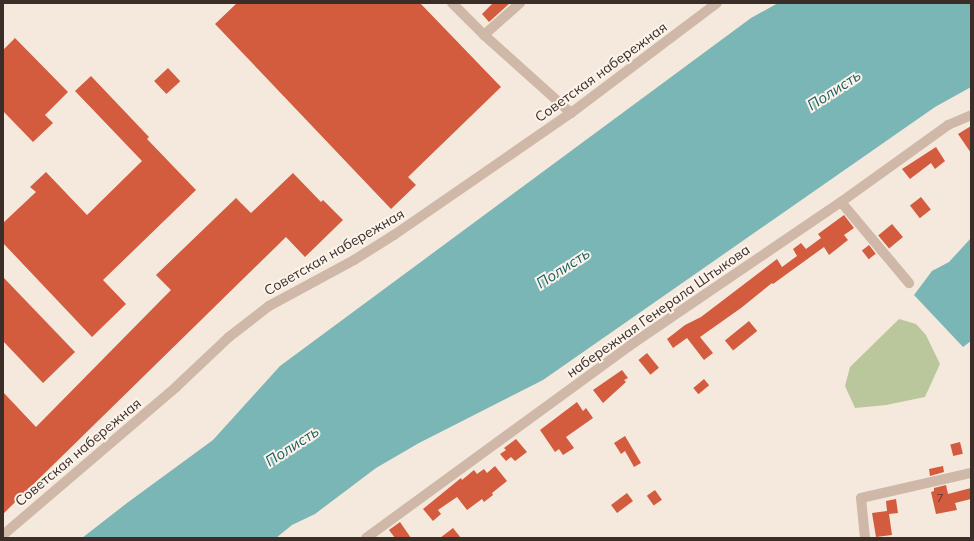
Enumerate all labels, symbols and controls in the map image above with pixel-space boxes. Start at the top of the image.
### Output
street label: Советская набережная [532,18,670,126]
water label: Полисть [804,66,864,114]
street label: Советская набережная [261,205,407,299]
street label: набережная Генерала Штыкова [563,241,753,381]
water label: Полисть [533,244,593,292]
street label: Советская набережная [12,394,144,510]
water label: Полисть [262,422,322,470]
house number: 7 [936,491,944,505]

